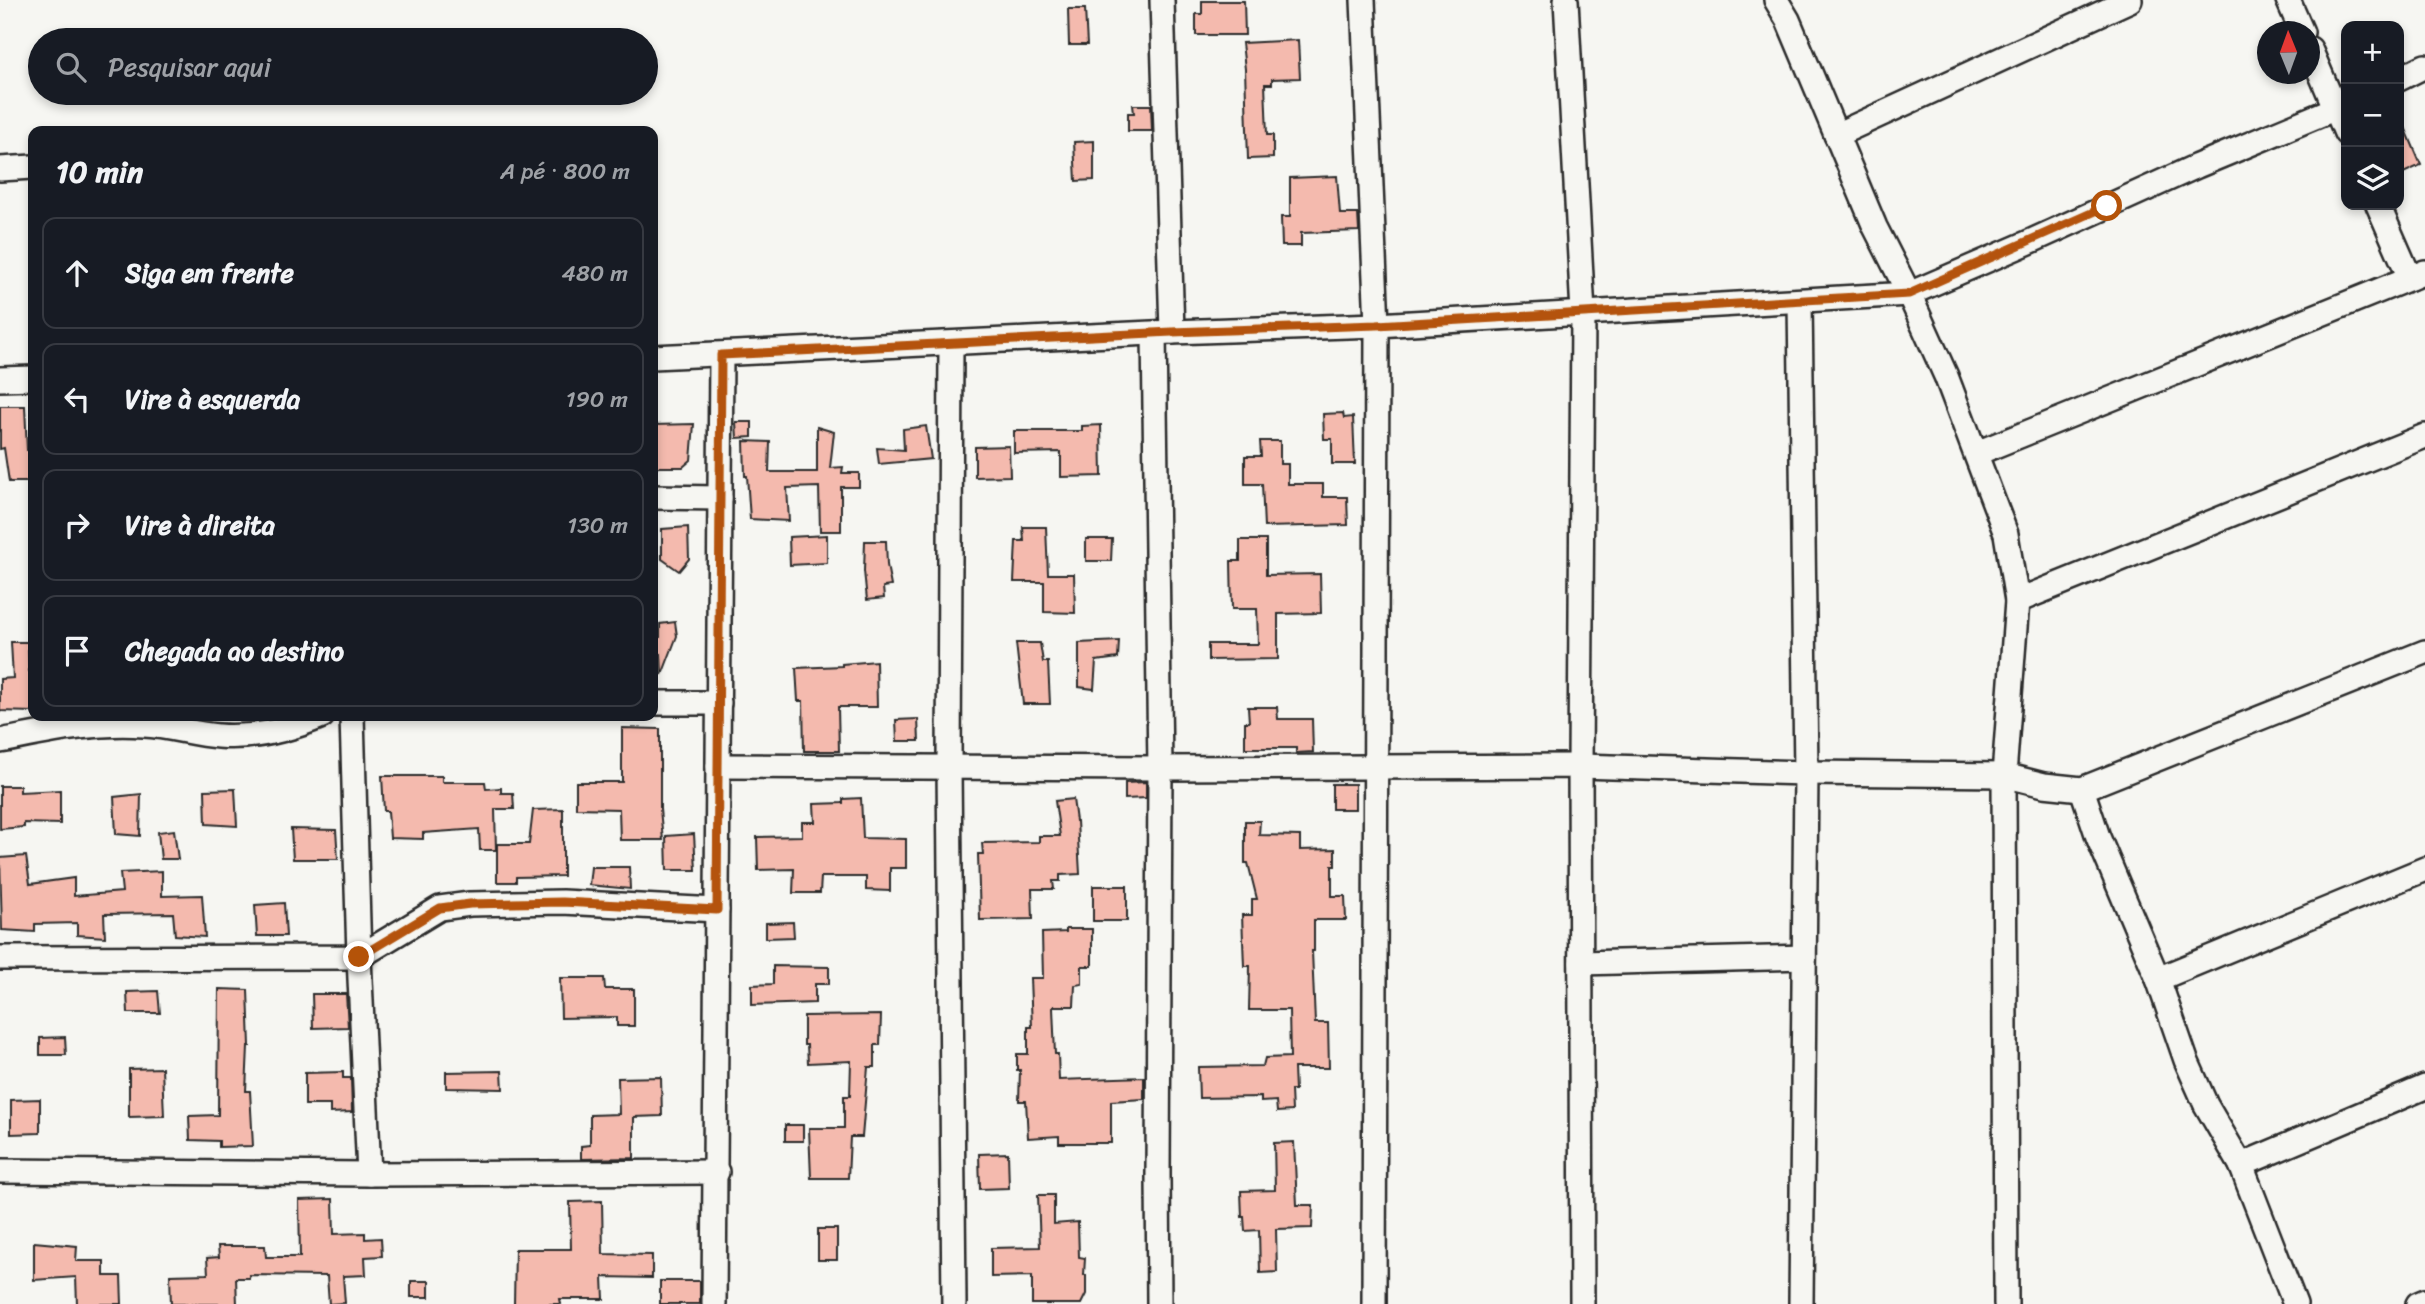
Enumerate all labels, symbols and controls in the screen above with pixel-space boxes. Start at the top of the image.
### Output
north arrow [2257,21,2320,84]
map controls [2341,21,2404,210]
button: + [2341,21,2404,84]
search box [28,28,658,105]
text: Pesquisar aqui [108,44,271,90]
icon: search [52,48,90,86]
button: − [2341,84,2404,147]
text: 10 min [56,145,143,199]
button: layers [2341,147,2404,210]
text: A pé · 800 m [500,151,630,192]
route start [2091,190,2122,221]
text: Siga em frente [125,250,294,296]
text: 480 m [562,253,628,294]
icon: ahead [58,254,96,292]
text: Vire à esquerda [125,376,300,422]
text: 190 m [566,379,628,420]
icon: left [58,380,96,418]
text: Vire à direita [125,502,275,548]
text: 130 m [567,505,628,546]
icon: right [58,506,96,544]
text: Chegada ao destino [125,628,344,674]
icon: arrive [58,632,96,670]
route end [343,941,374,972]

